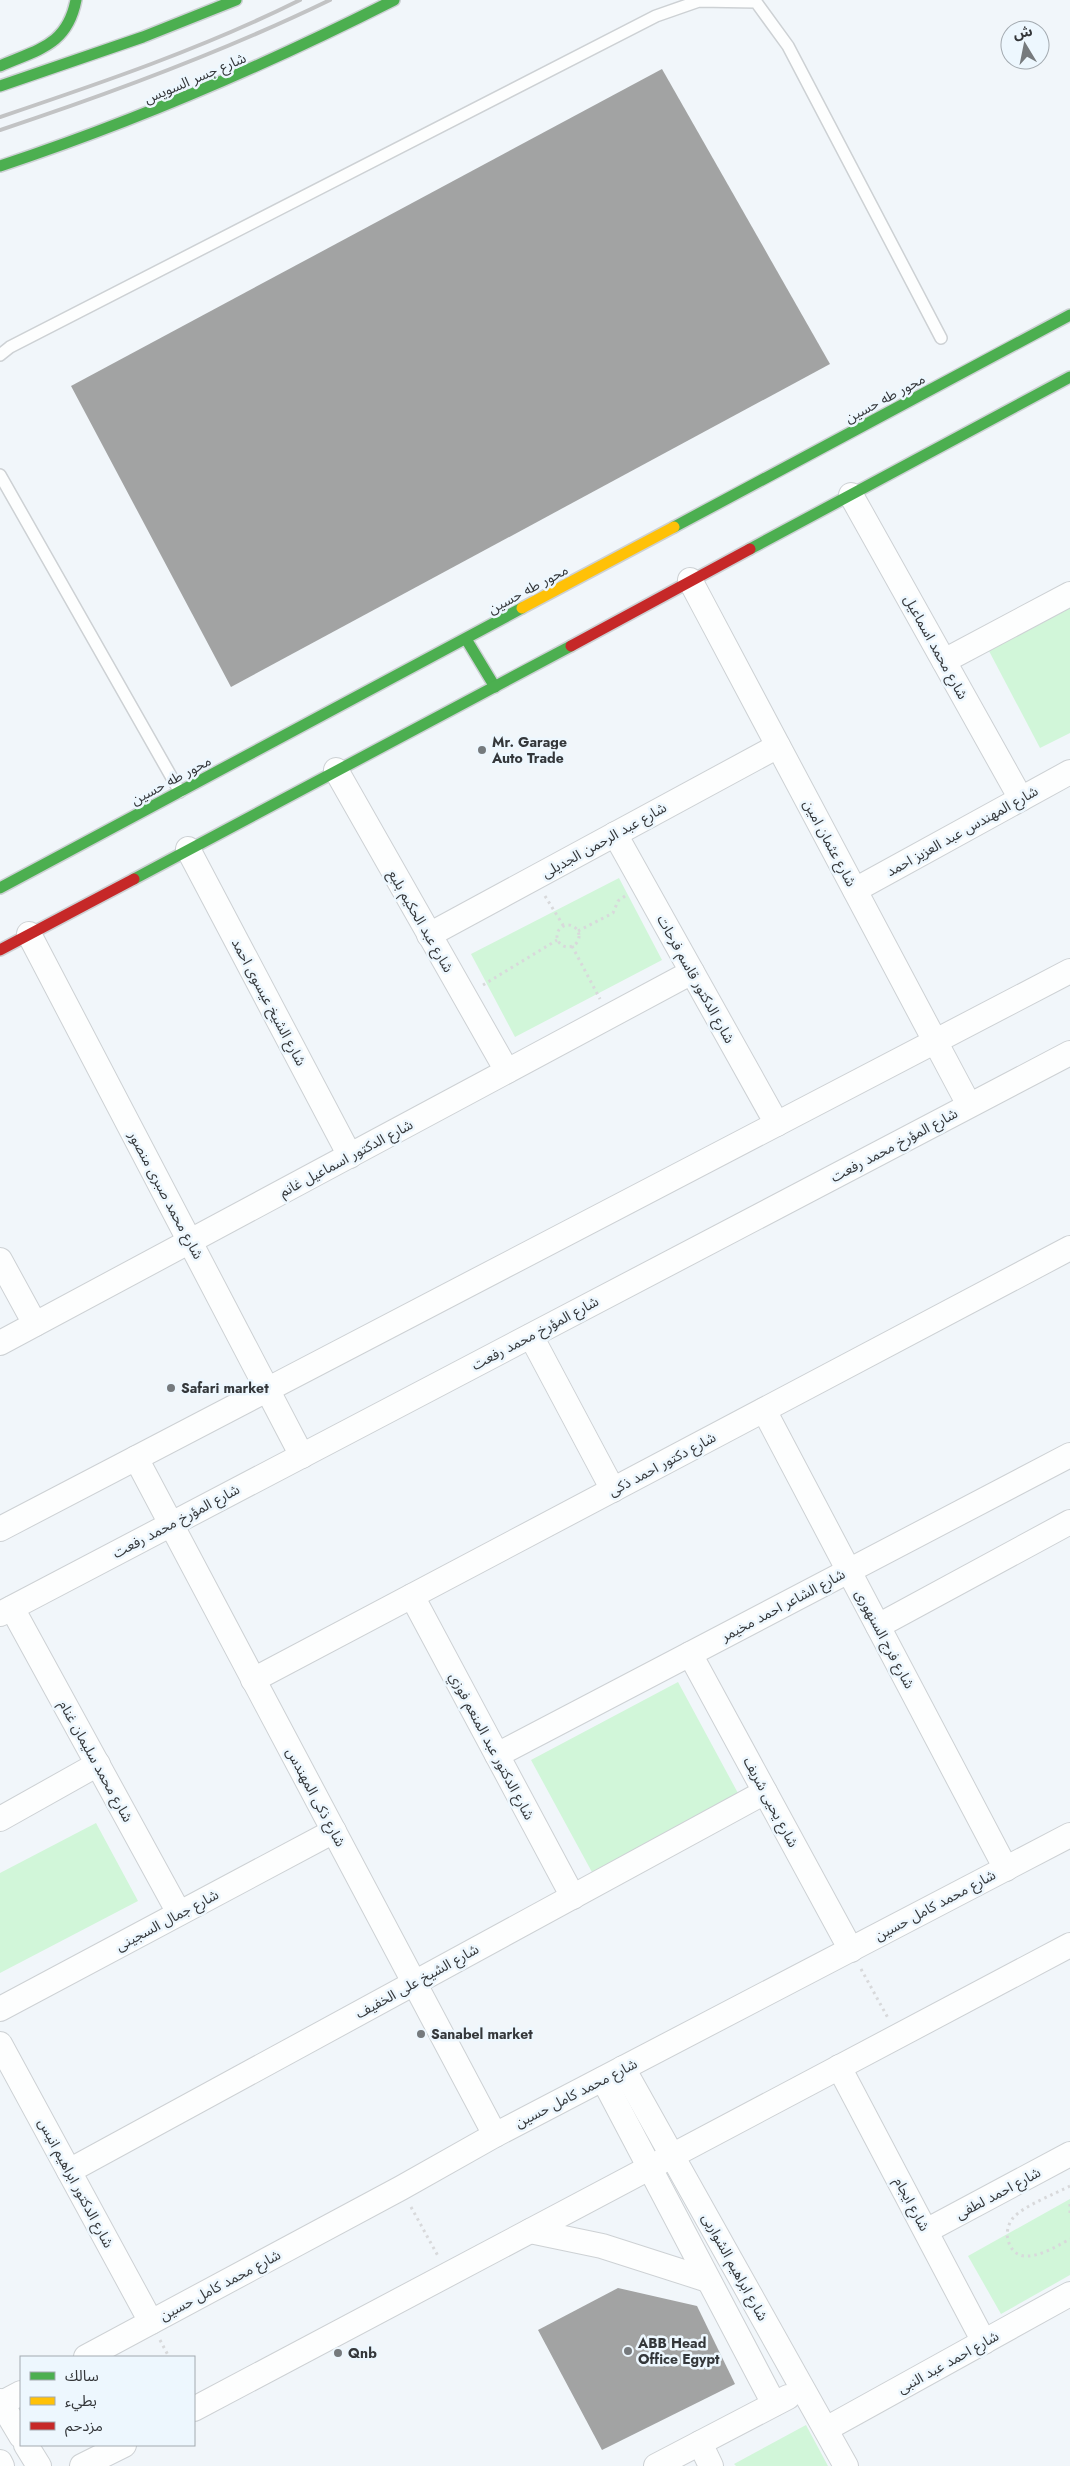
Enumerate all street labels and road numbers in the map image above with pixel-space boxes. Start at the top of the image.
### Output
street label: شارع جسر السويس [141,48,249,109]
street label: محور طه حسين [841,368,929,428]
street label: محور طه حسين [484,559,572,619]
street label: شارع محمد اسماعيل [898,591,973,703]
street label: محور طه حسين [127,750,215,810]
street label: شارع المهندس عبد العزيز احمد [882,781,1042,882]
street label: شارع عثمان امين [798,796,861,890]
street label: شارع عبد الرحمن الجديلى [538,797,670,883]
street label: شارع عبد الحكيم بلبع [383,866,459,977]
street label: شارع الدكتور قاسم فرحات [652,911,740,1047]
street label: شارع الشيخ عيسوى احمد [226,935,311,1070]
street label: شارع المؤرخ محمد رفعت [827,1103,961,1188]
street label: شارع الدكتور اسماعيل غانم [276,1114,417,1203]
street label: شارع محمد صبرى منصور [122,1127,208,1263]
street label: شارع المؤرخ محمد رفعت [468,1291,602,1376]
street label: شارع دكتور احمد ذكى [605,1427,720,1502]
street label: شارع المؤرخ محمد رفعت [109,1479,243,1564]
street label: شارع الشاعر احمد مخيمر [717,1564,849,1647]
street label: شارع فرج السنهورى [850,1586,920,1693]
street label: شارع الدكتور عبد المنعم فوزي [444,1669,539,1824]
street label: شارع محمد سليمان غنام [53,1696,138,1826]
street label: شارع ذكى المهندس [281,1744,351,1851]
street label: شارع يحيى شريف [738,1753,803,1851]
street label: شارع محمد كامل حسين [871,1865,1000,1946]
street label: شارع جمال السجينى [112,1884,222,1956]
street label: شارع الشيخ على الخفيف [352,1939,483,2024]
street label: شارع محمد كامل حسين [511,2054,641,2133]
street label: شارع الدكتور ابراهيم انيس [33,2115,119,2252]
street label: شارع احمد لطفى [952,2162,1045,2225]
street label: شارع ايجام [888,2173,935,2235]
street label: شارع ابراهيم الشواربى [696,2210,773,2325]
street label: شارع محمد كامل حسين [156,2245,285,2326]
street label: شارع احمد عبد النبى [894,2326,1003,2399]

